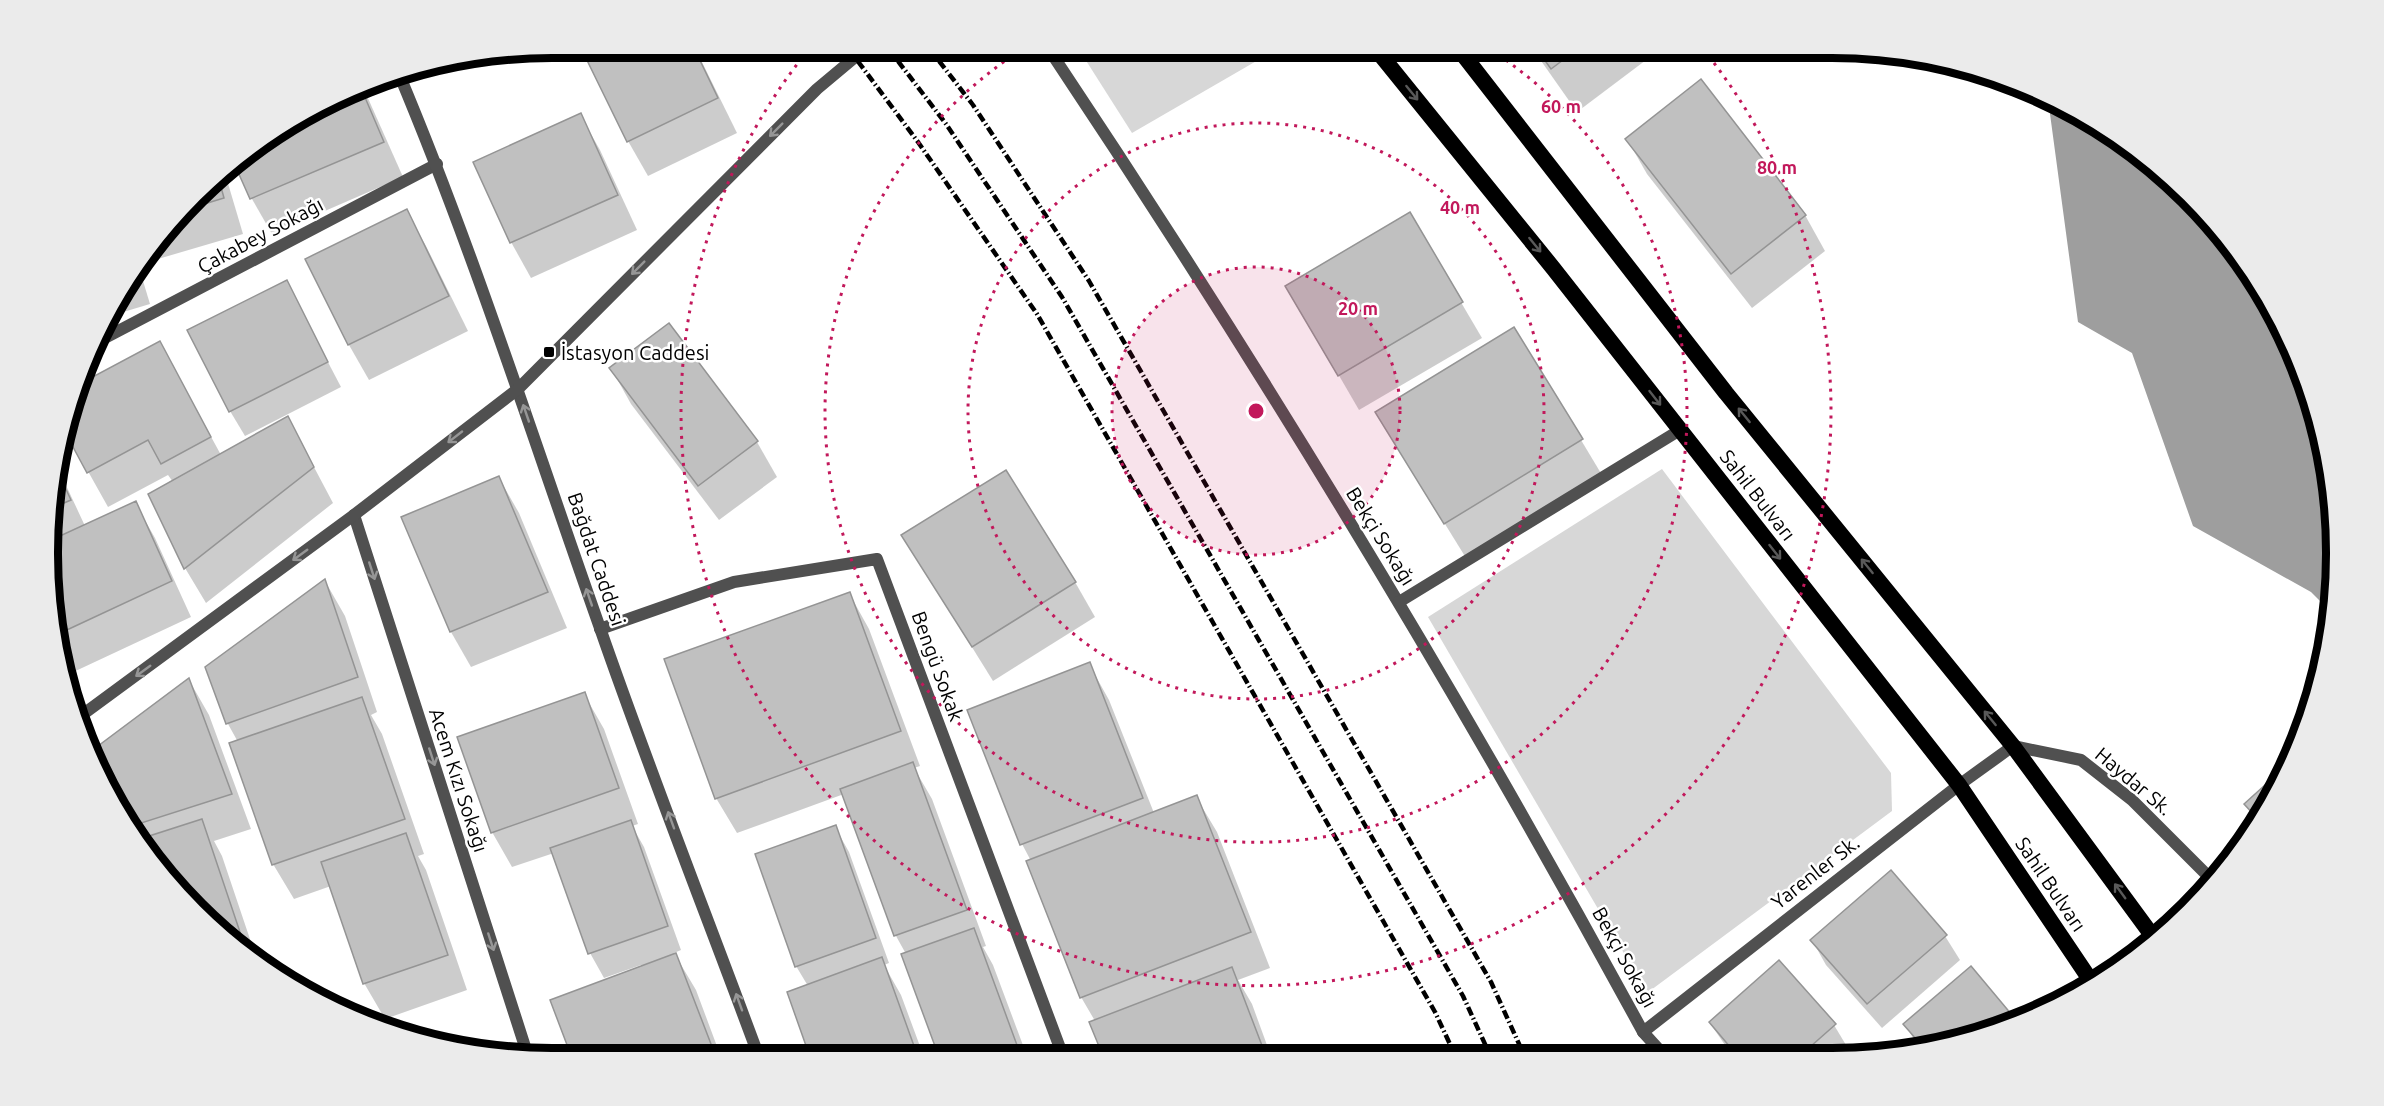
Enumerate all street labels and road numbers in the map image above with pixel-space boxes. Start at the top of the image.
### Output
street label: Çakabey Sokağı [193,192,327,278]
street label: Sahil Bulvarı [1715,445,1801,545]
street label: Bekçi Sokağı [1342,483,1420,589]
street label: Bağdat Caddesi [563,489,631,629]
street label: Bengü Sokak [907,608,969,724]
street label: Acem Kızı Sokağı [425,705,493,855]
street label: Haydar Sk. [2091,742,2177,820]
street label: Yarenler Sk. [1766,831,1864,913]
street label: Sahil Bulvarı [2011,833,2091,935]
street label: Bekçi Sokağı [1588,903,1662,1011]

